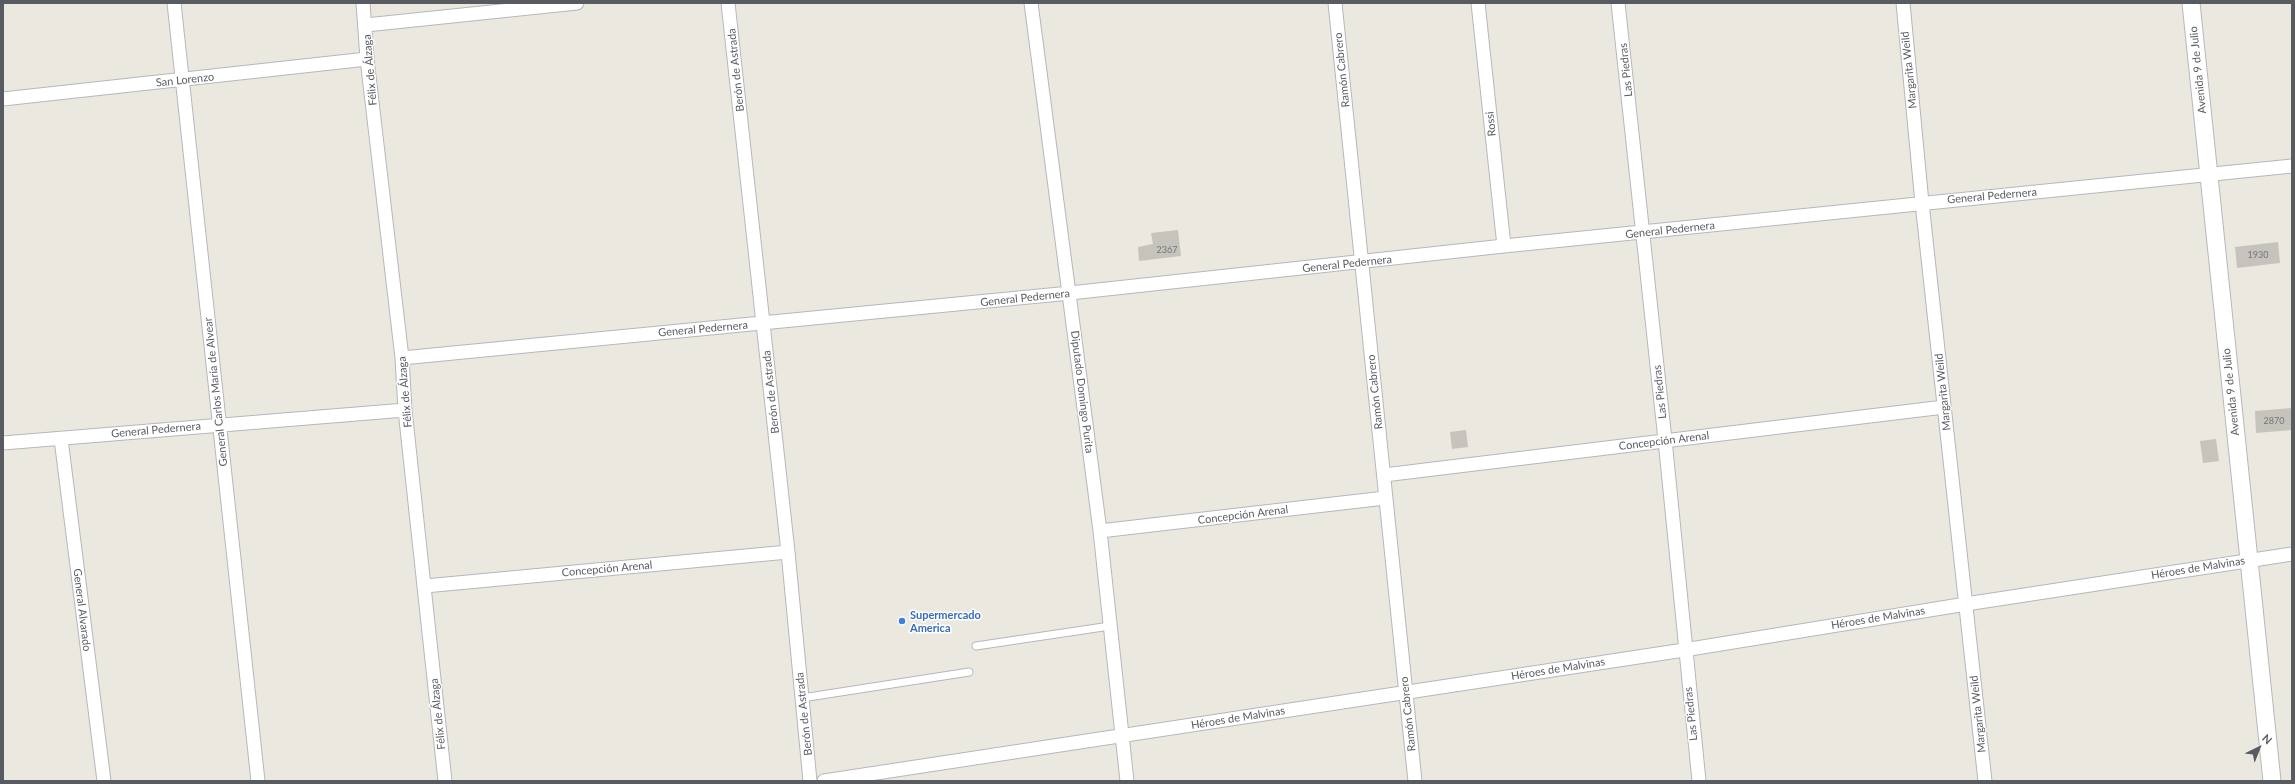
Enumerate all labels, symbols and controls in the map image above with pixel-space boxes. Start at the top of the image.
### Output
street label: Avenida 9 de Julio [2187,26,2209,114]
street label: Berón de Astrada [725,28,747,112]
street label: Margarita Weild [1898,31,1920,109]
street label: Ramón Cabrero [1332,32,1352,108]
street label: Félix de Álzaga [360,34,380,106]
street label: Las Piedras [1617,42,1635,98]
street label: San Lorenzo [155,70,215,90]
street label: Rossi [1483,111,1499,137]
street label: General Pedernera [1947,186,2037,206]
street label: General Pedernera [1625,219,1715,241]
house number: 2367 [1157,245,1177,255]
house number: 1930 [2248,250,2268,260]
street label: General Pedernera [1302,253,1392,275]
street label: General Pedernera [980,287,1070,309]
street label: General Carlos María de Alvear [202,317,230,467]
street label: General Pedernera [658,319,748,339]
street label: Diputado Domingo Purita [1068,330,1096,454]
street label: Avenida 9 de Julio [2220,348,2242,436]
street label: Berón de Astrada [760,350,782,434]
street label: Margarita Weild [1932,353,1954,431]
street label: Ramón Cabrero [1365,354,1385,430]
street label: Félix de Álzaga [395,356,415,428]
street label: Las Piedras [1651,364,1669,420]
house number: 2870 [2264,416,2284,426]
street label: General Pedernera [111,420,201,440]
street label: Concepción Arenal [1618,429,1710,453]
street label: Concepción Arenal [1197,503,1289,527]
street label: Héroes de Malvinas [2150,554,2246,582]
street label: Concepción Arenal [561,558,653,580]
street label: General Alvarado [70,568,94,652]
street label: Héroes de Malvinas [1830,604,1926,632]
place label: Supermercado America [910,608,981,634]
marker: Supermercado America [897,616,907,626]
street label: Héroes de Malvinas [1510,655,1606,683]
street label: Berón de Astrada [793,672,815,756]
street label: Margarita Weild [1967,675,1989,753]
street label: Ramón Cabrero [1398,676,1418,752]
street label: Félix de Álzaga [428,678,448,750]
street label: Las Piedras [1682,686,1700,742]
street label: Héroes de Malvinas [1190,704,1286,732]
north arrow [2239,728,2279,768]
text: N [2260,731,2275,746]

